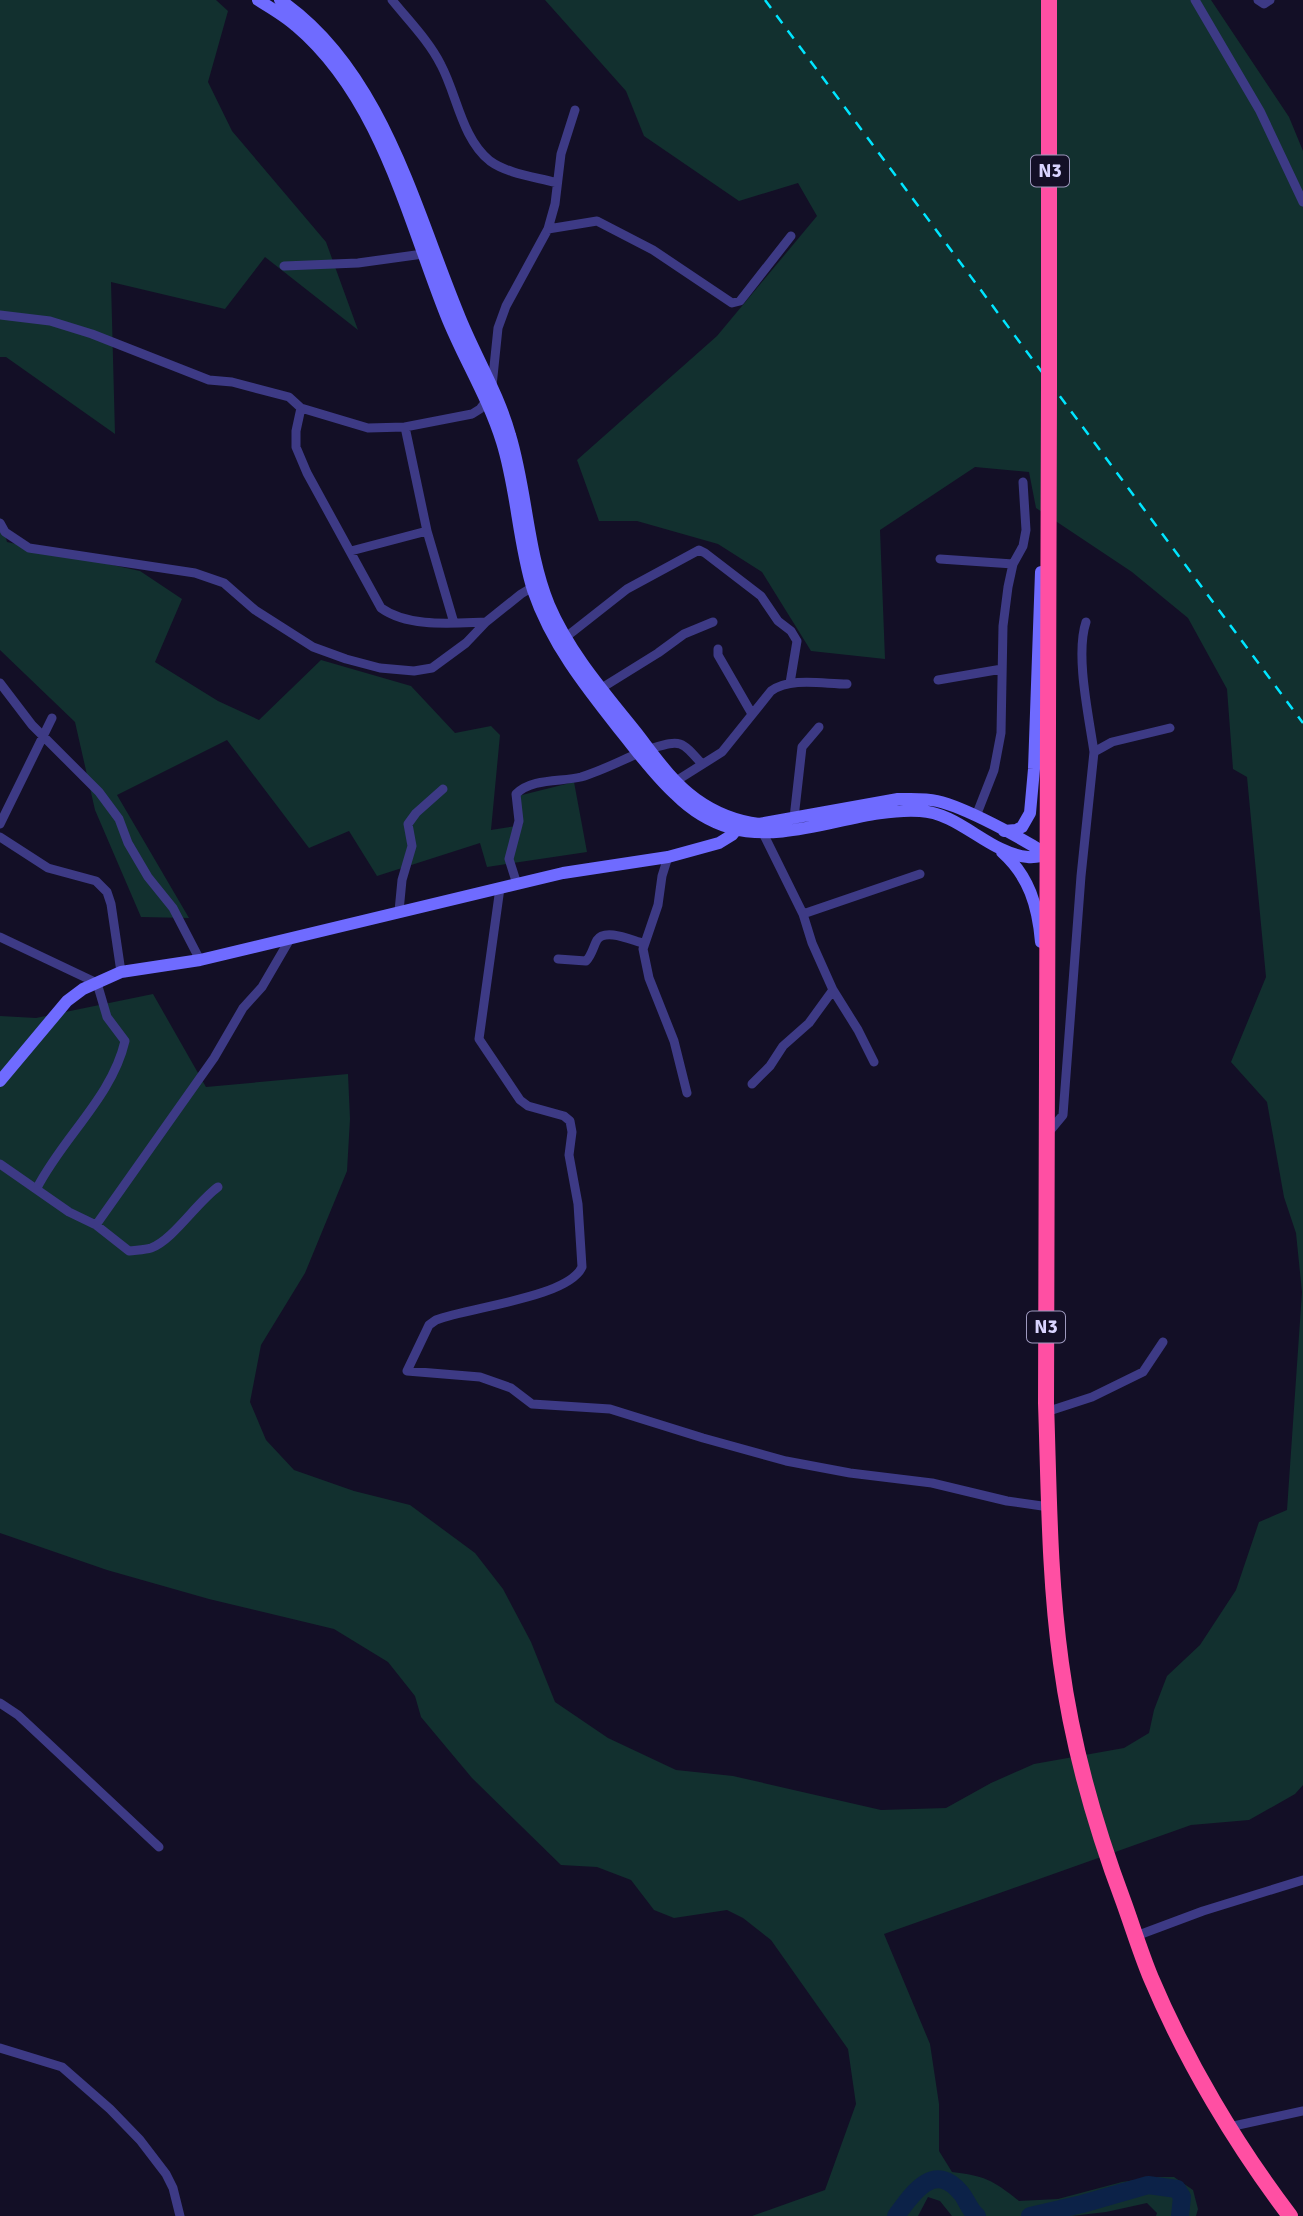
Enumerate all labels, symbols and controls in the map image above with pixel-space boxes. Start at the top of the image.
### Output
road number: N3 [1031,155,1069,186]
road number: N3 [1027,1312,1065,1343]

